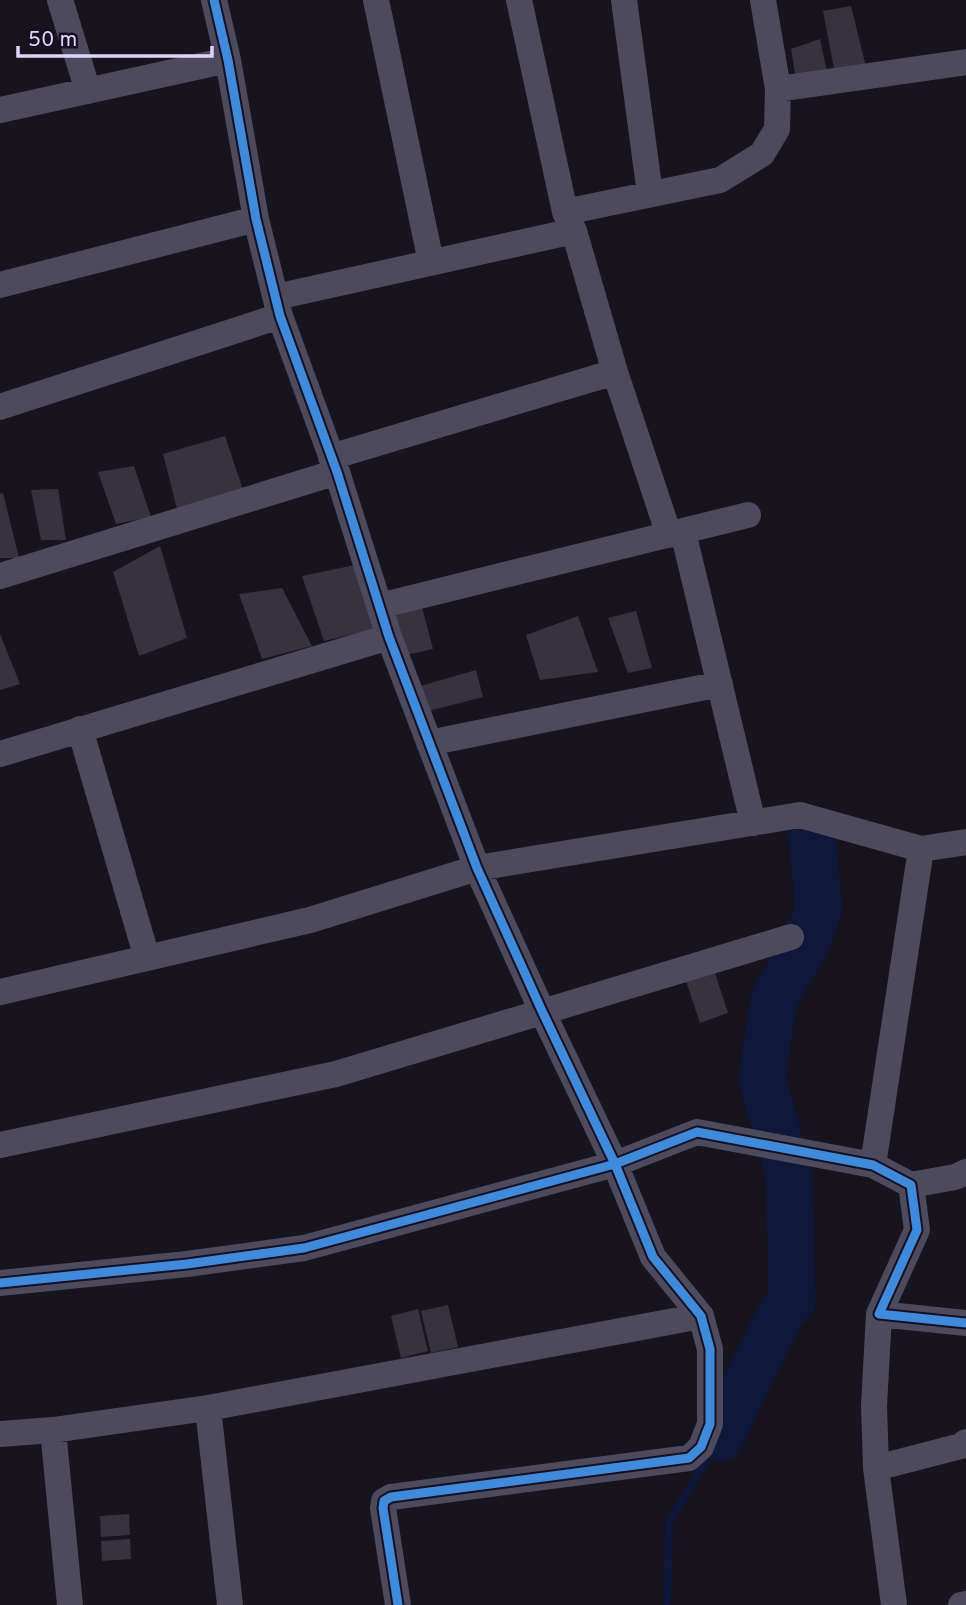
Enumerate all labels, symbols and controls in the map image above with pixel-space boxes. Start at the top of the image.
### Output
scale bar [18,14,212,58]
text: 50 m [28,27,77,54]

